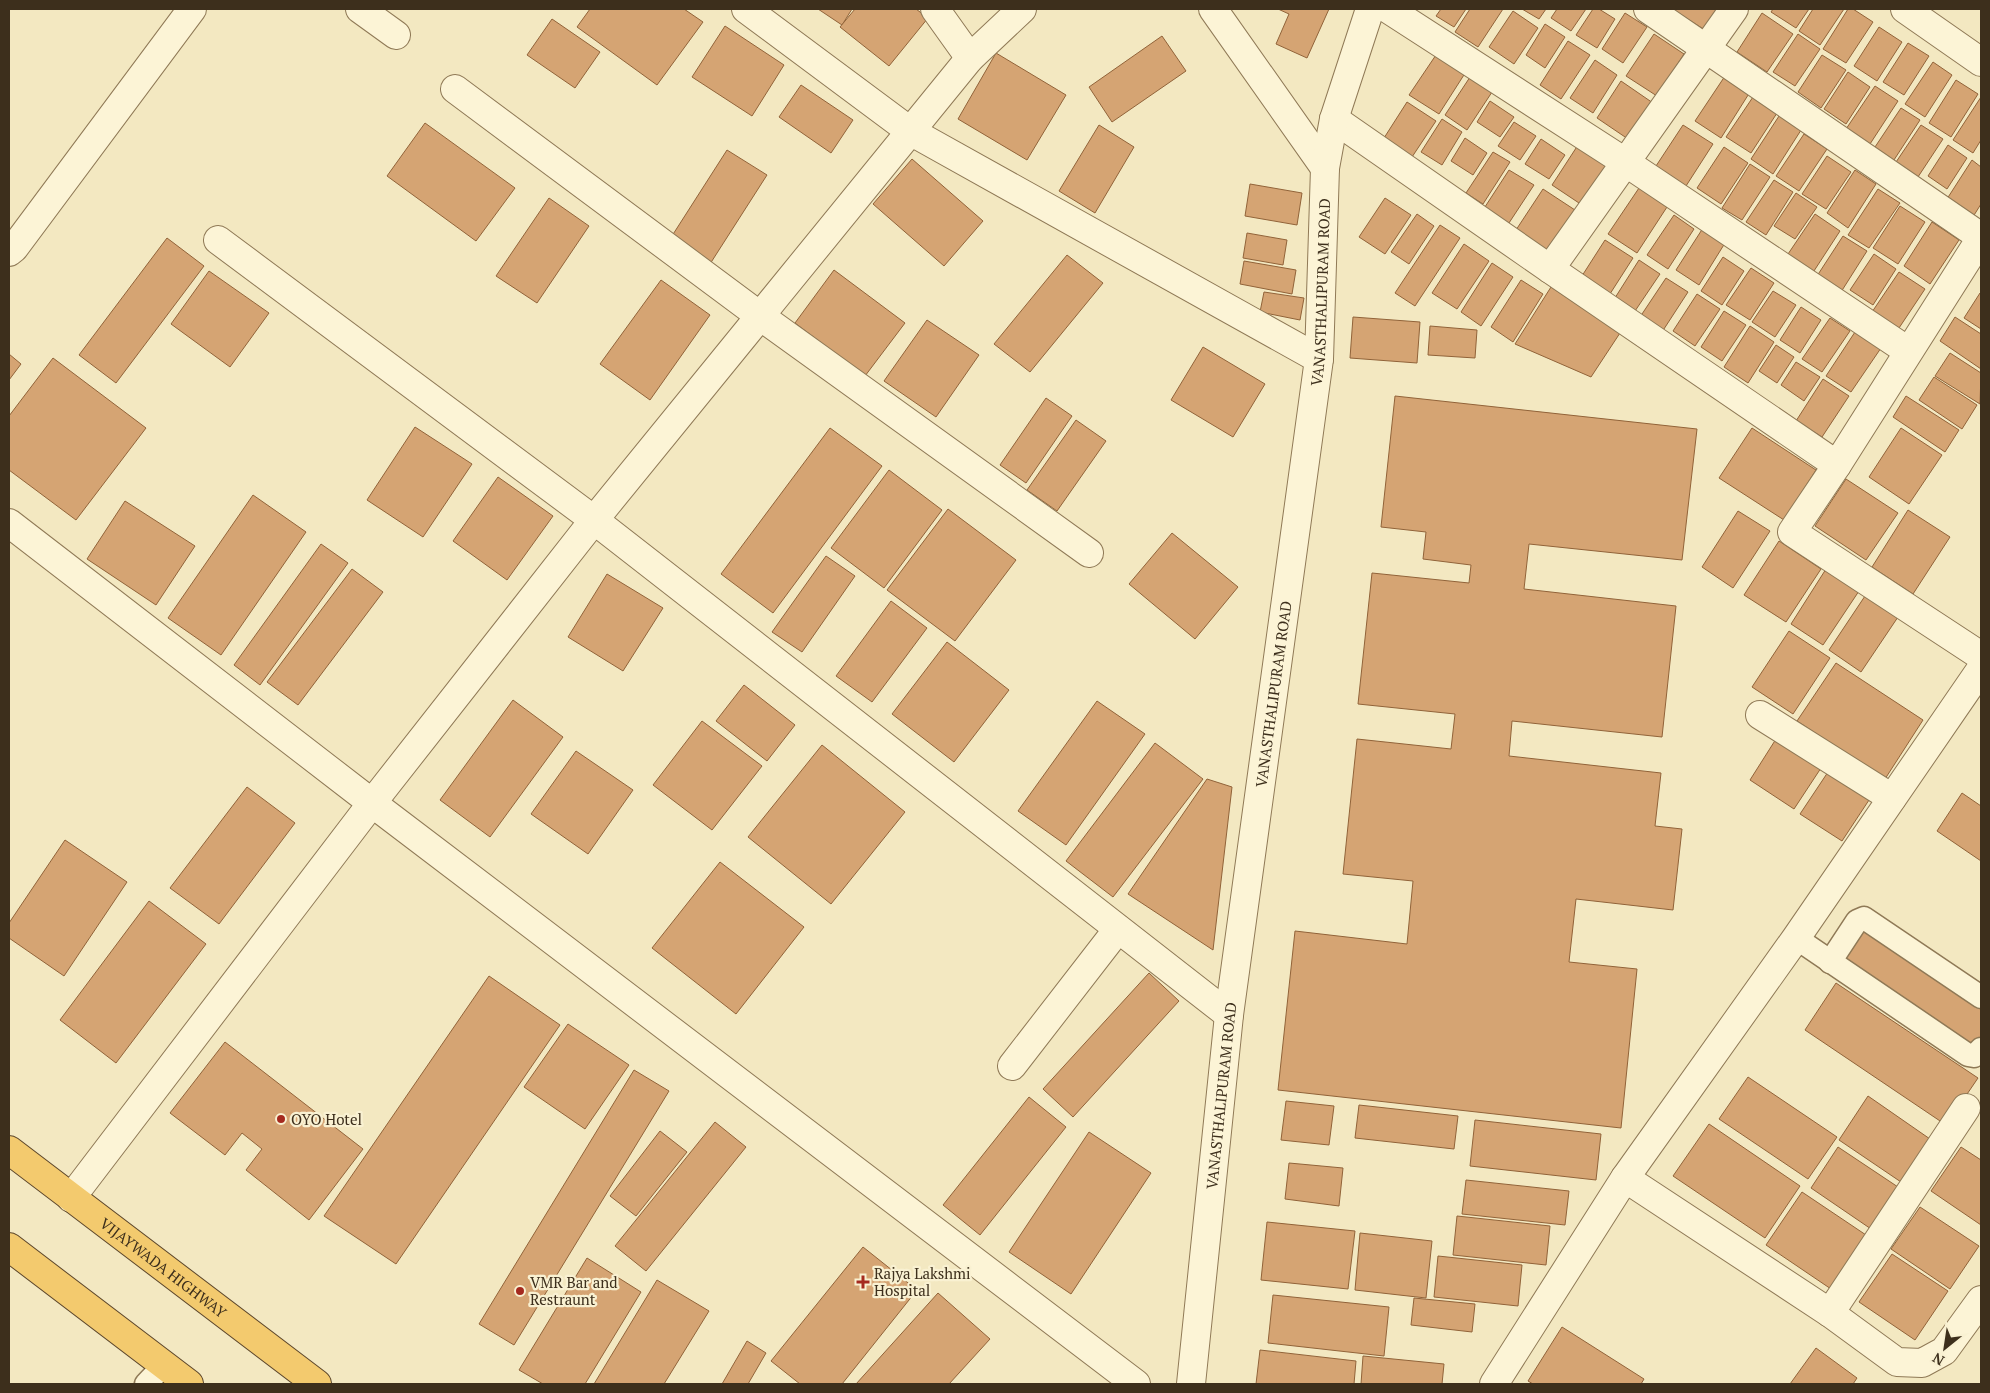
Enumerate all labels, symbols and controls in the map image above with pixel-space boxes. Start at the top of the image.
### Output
street label: VANASTHALIPURAM ROAD [1305,198,1334,387]
street label: VANASTHALIPURAM ROAD [1250,599,1296,788]
street label: VANASTHALIPURAM ROAD [1201,1001,1241,1190]
place label: OYO Hotel [291,1109,362,1129]
marker: OYO Hotel [275,1113,287,1125]
street label: VIJAYWADA HIGHWAY [96,1213,231,1322]
place label: Rajya Lakshmi Hospital [874,1263,971,1300]
place label: VMR Bar and Restraunt [530,1272,617,1309]
marker: Rajya Lakshmi Hospital [856,1275,870,1289]
marker: VMR Bar and Restraunt [514,1285,526,1297]
north arrow [1920,1323,1970,1373]
text: N [1929,1349,1948,1371]

